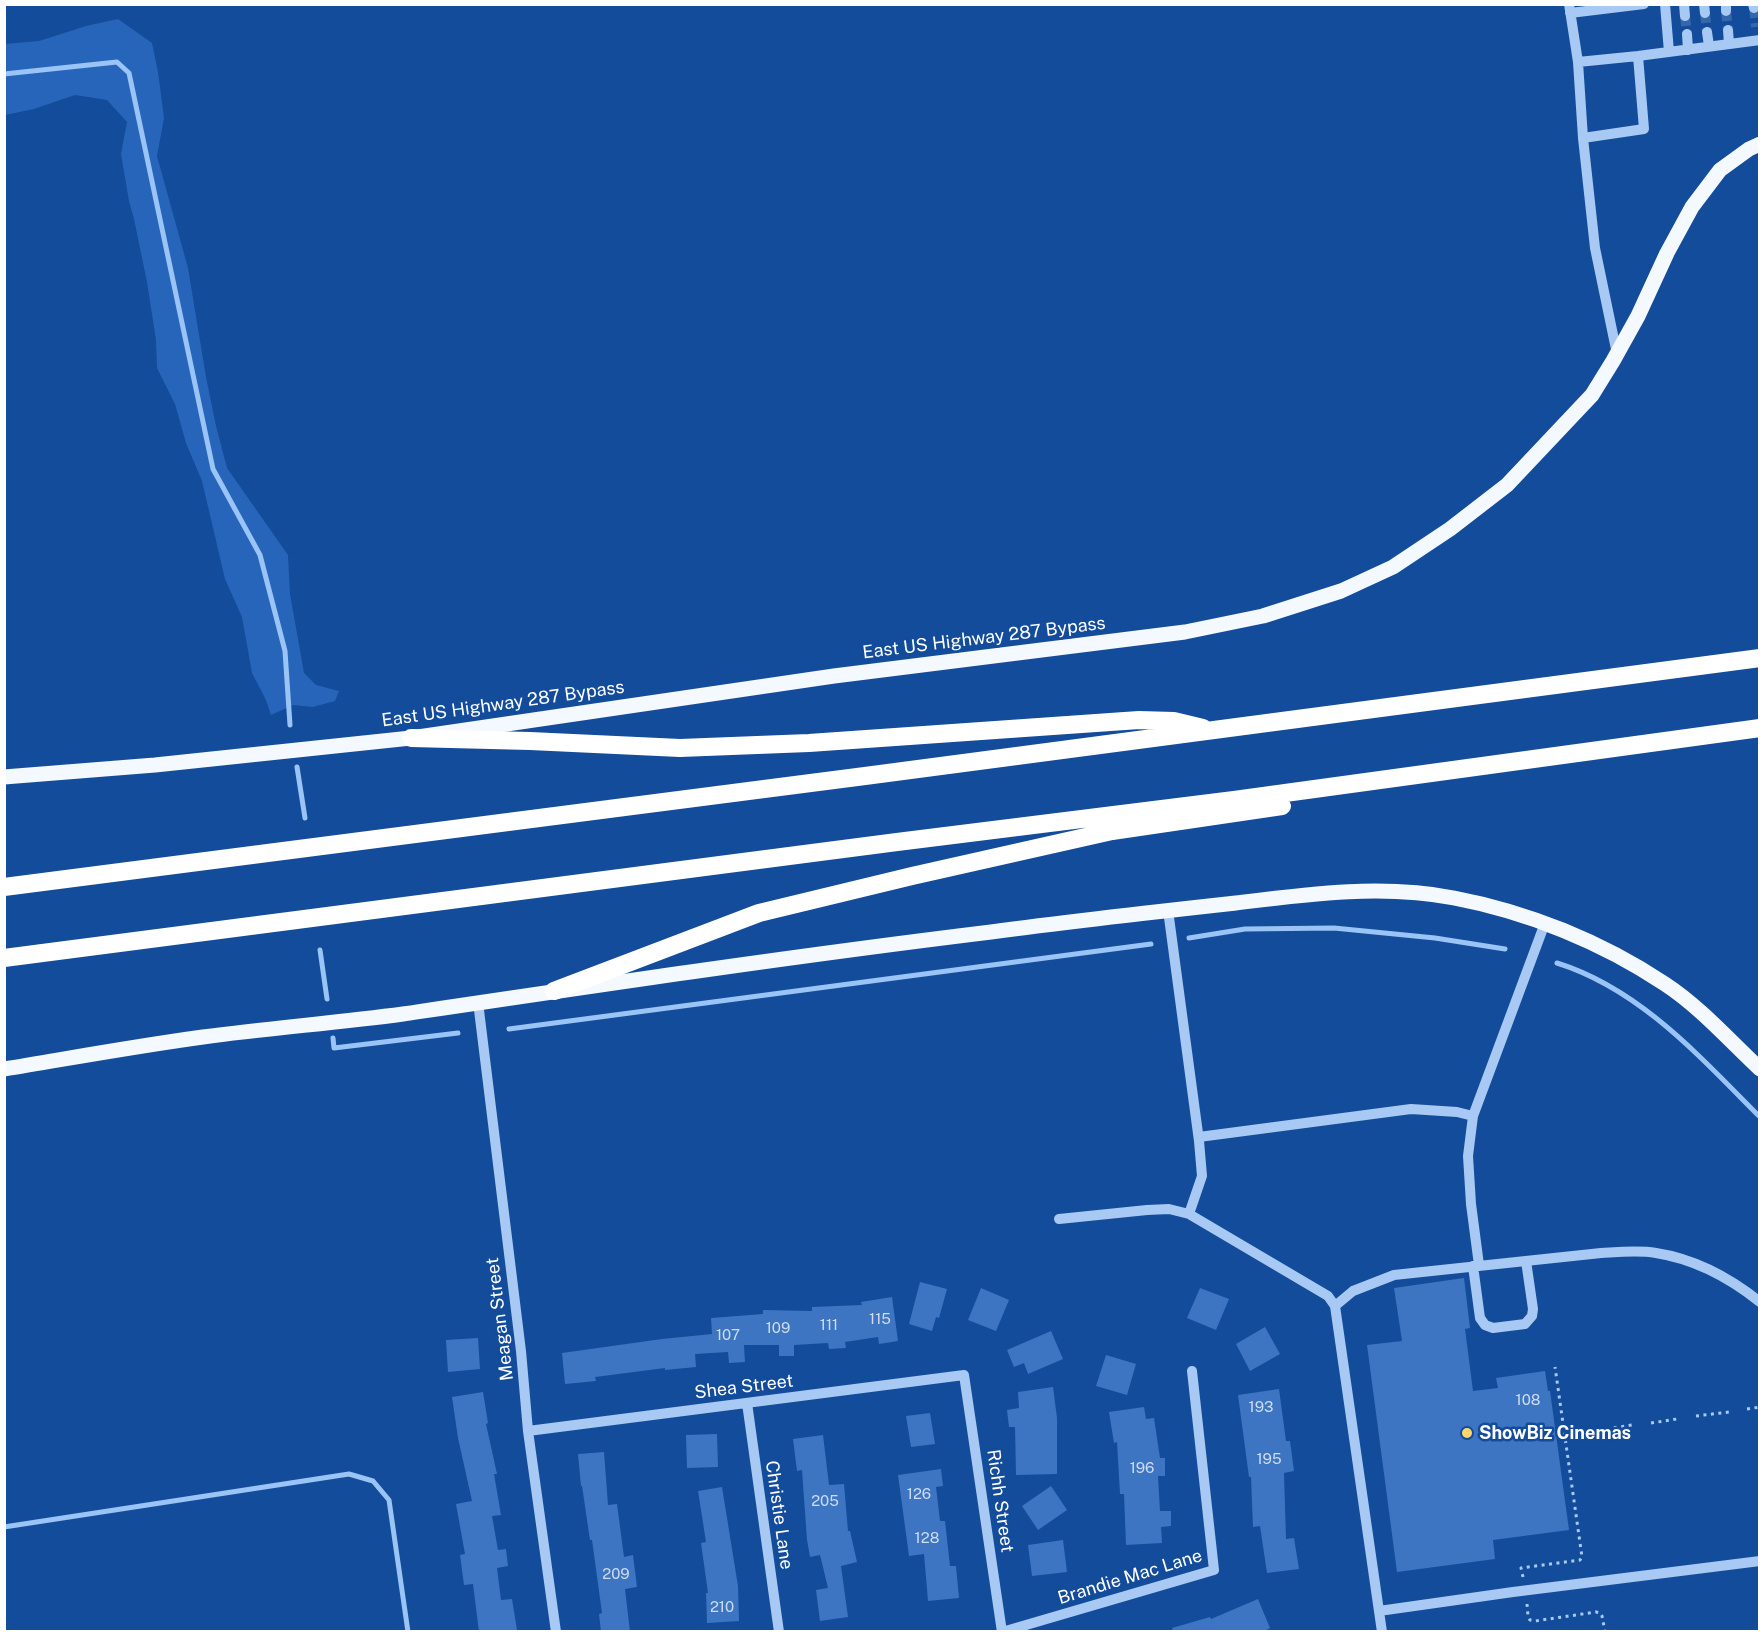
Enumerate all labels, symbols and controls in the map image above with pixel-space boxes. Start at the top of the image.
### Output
street label: East US Highway 287 Bypass [861,612,1107,664]
street label: East US Highway 287 Bypass [380,676,626,732]
street label: Meagan Street [482,1256,518,1382]
house number: 115 [869,1310,891,1328]
house number: 111 [820,1316,838,1334]
house number: 109 [766,1319,790,1337]
house number: 107 [716,1326,740,1344]
street label: Shea Street [693,1370,795,1404]
house number: 108 [1516,1391,1540,1409]
house number: 193 [1249,1398,1273,1416]
place label: ShowBiz Cinemas [1479,1422,1631,1444]
marker: ShowBiz Cinemas [1460,1426,1474,1440]
street label: Richh Street [982,1448,1018,1554]
house number: 195 [1256,1450,1282,1468]
street label: Christie Lane [761,1459,797,1571]
house number: 196 [1130,1459,1154,1477]
house number: 126 [907,1485,931,1503]
house number: 205 [811,1492,839,1510]
house number: 128 [915,1529,939,1547]
street label: Brandie Mac Lane [1055,1545,1205,1609]
house number: 209 [602,1565,630,1583]
house number: 210 [710,1598,734,1616]

